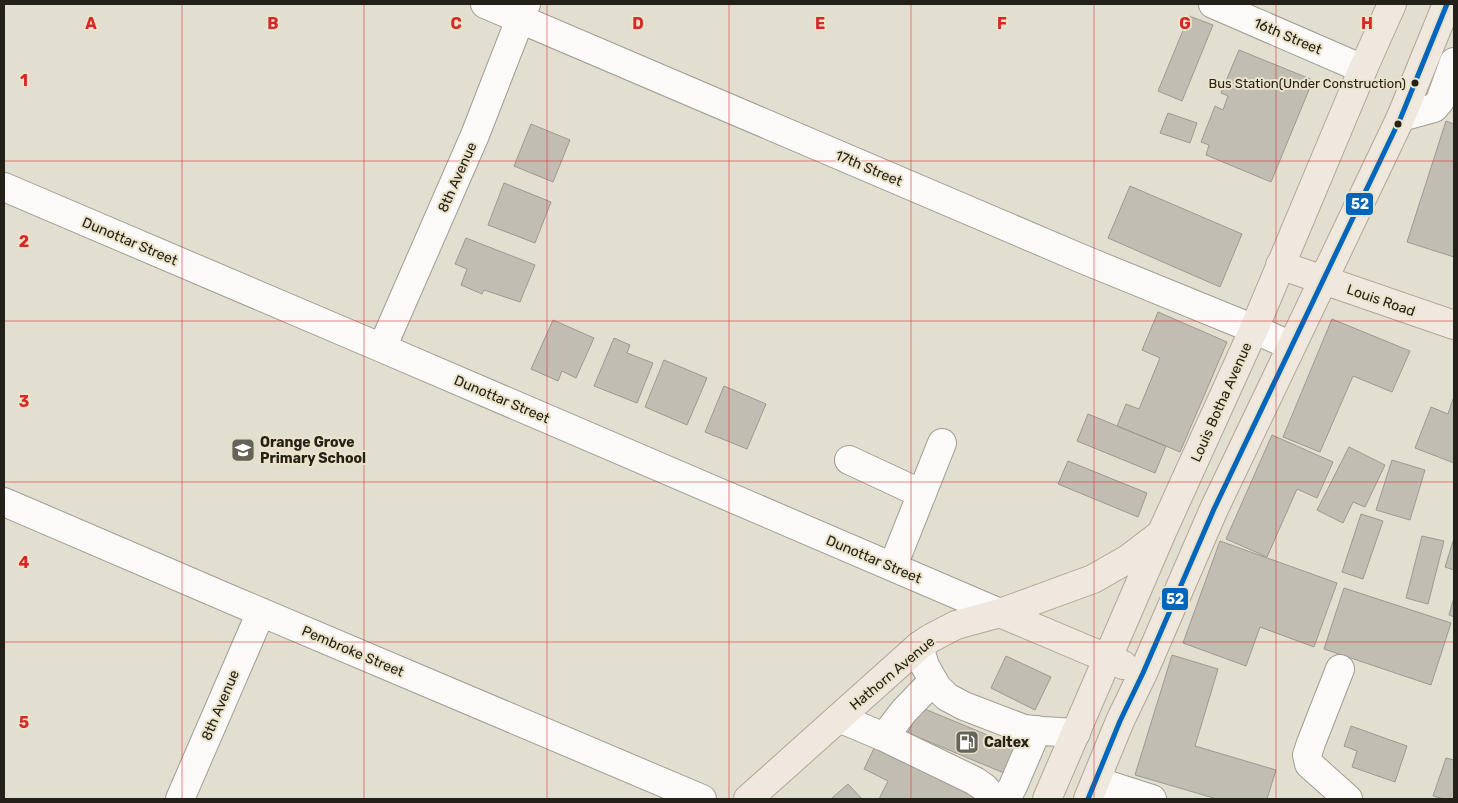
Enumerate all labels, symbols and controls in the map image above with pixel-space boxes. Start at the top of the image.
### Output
text: A [85,14,97,33]
text: B [267,14,279,33]
text: C [450,14,462,33]
text: D [632,14,644,33]
text: E [815,14,825,33]
text: F [997,14,1007,33]
text: G [1179,14,1191,33]
text: H [1361,14,1373,33]
street label: 16th Street [1251,15,1325,59]
text: 1 [20,71,28,90]
place label: Bus Station(Under Construction) [1209,76,1406,91]
marker: Bus Station(Under Construction) [1410,78,1420,88]
unlabelled marker [1393,119,1403,129]
street label: 8th Avenue [434,139,481,215]
street label: 17th Street [833,147,905,190]
line badge: 52 [1345,192,1374,216]
text: 52 [1351,196,1369,213]
street label: Dunottar Street [79,214,181,269]
text: 2 [19,232,29,251]
street label: Louis Road [1344,281,1417,320]
street label: Louis Botha Avenue [1187,340,1256,465]
street label: Dunottar Street [451,372,553,427]
text: 3 [19,392,29,411]
place label: Orange Grove Primary School [260,434,366,467]
school or university icon: Orange Grove Primary School [230,437,256,463]
street label: Dunottar Street [823,532,925,587]
text: 4 [19,553,30,572]
line badge: 52 [1161,587,1189,611]
text: 52 [1166,591,1184,608]
street label: Pembroke Street [299,622,407,681]
street label: Hathorn Avenue [846,633,938,714]
street label: 8th Avenue [198,667,243,743]
text: 5 [19,713,29,732]
fuel station icon: Caltex [954,729,980,755]
place label: Caltex [984,734,1030,751]

